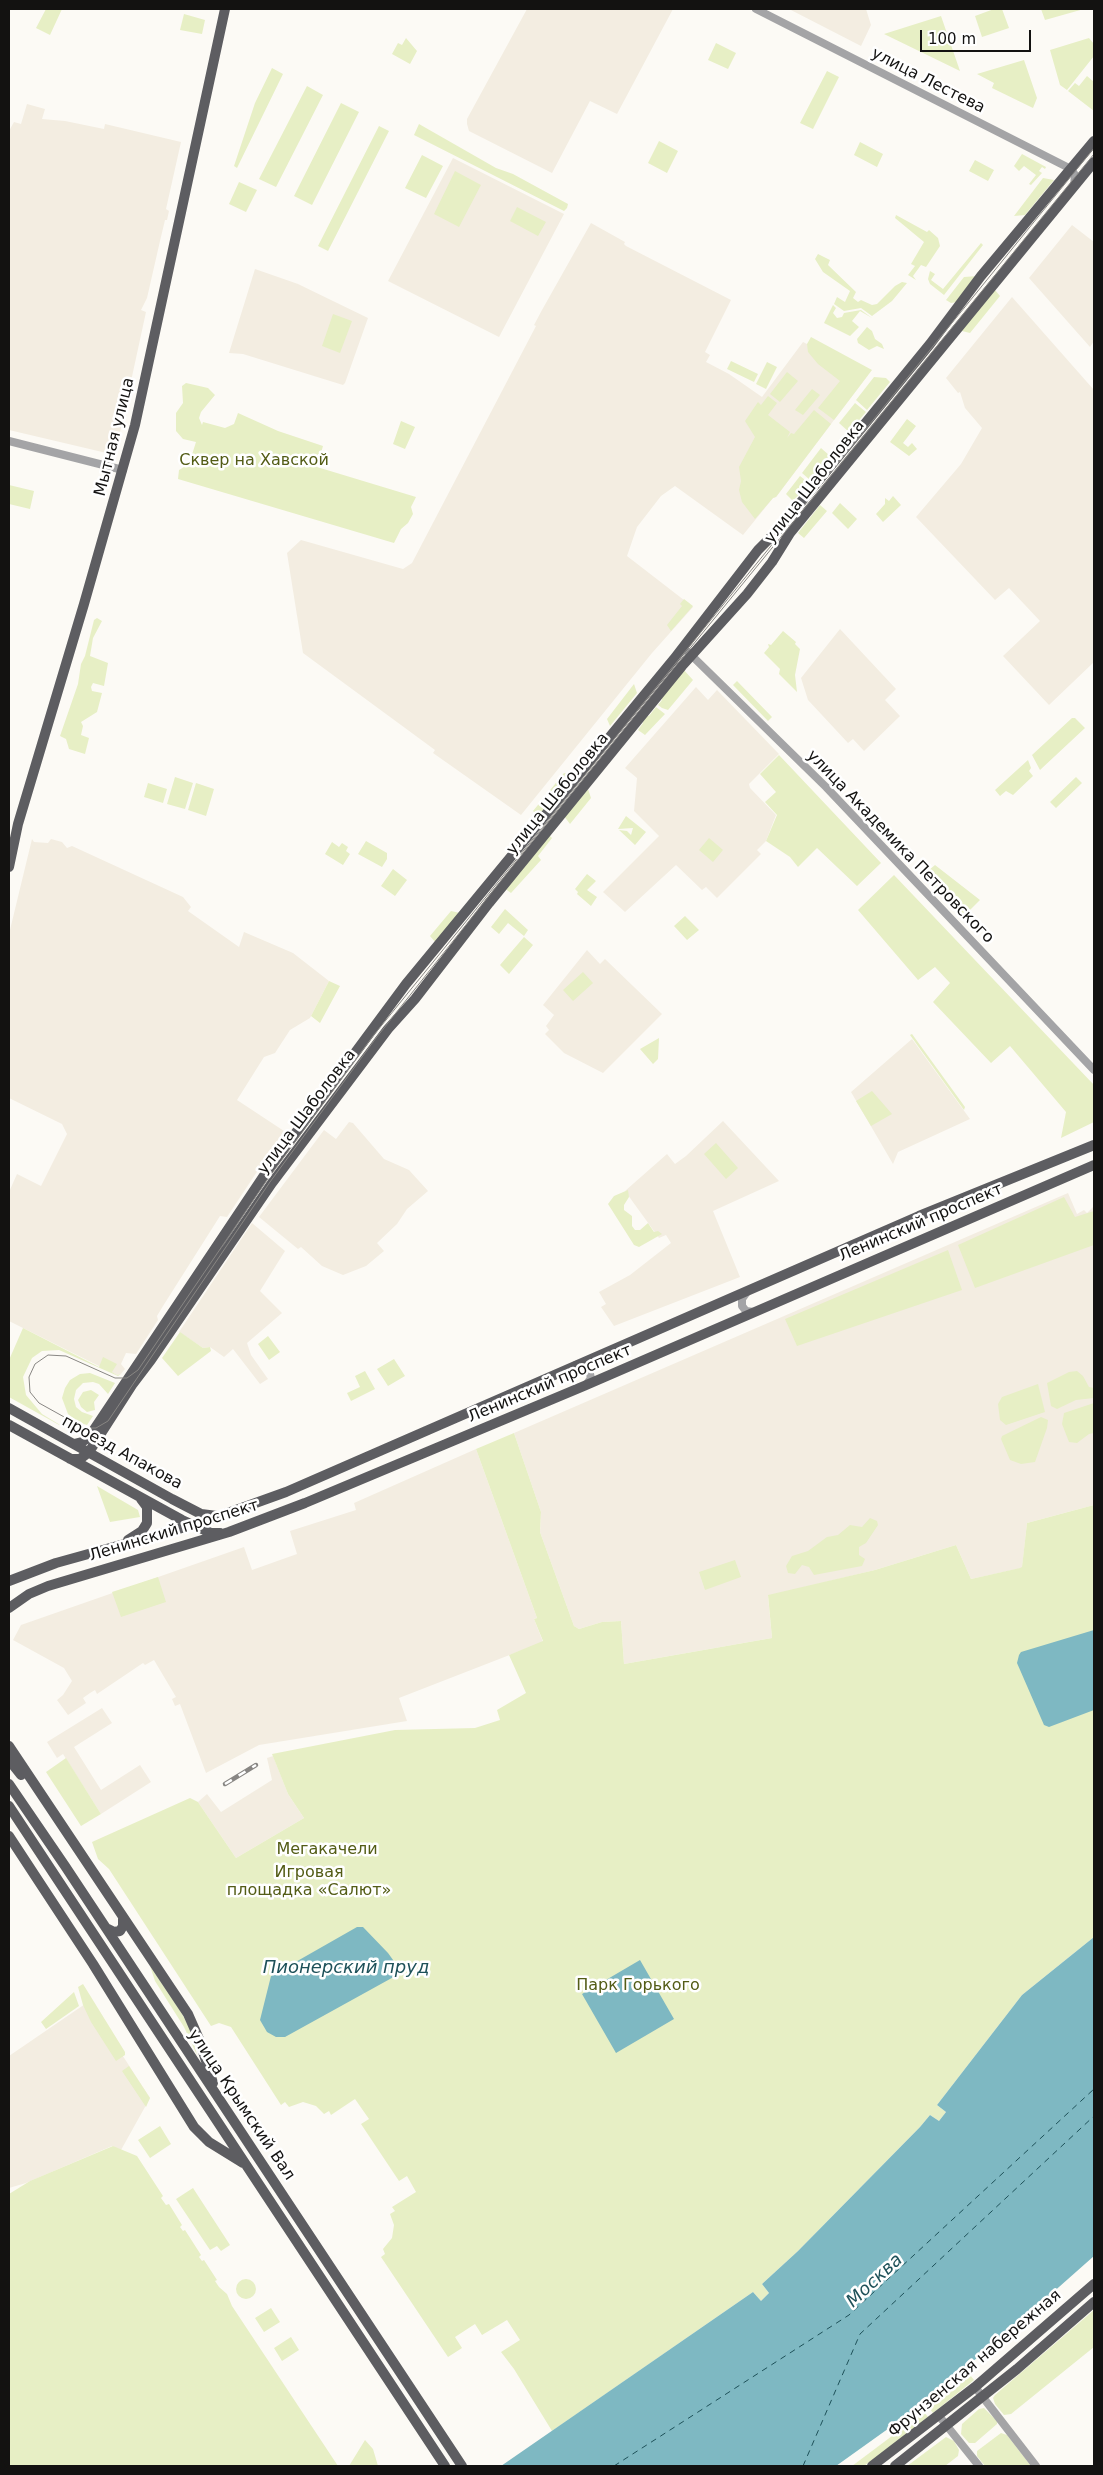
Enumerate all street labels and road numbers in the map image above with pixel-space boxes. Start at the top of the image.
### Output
street label: улица Лестева [868,44,988,118]
street label: Мытная улица [91,376,139,498]
street label: улица Шаболовка [761,416,869,548]
street label: улица Шаболовка [503,729,613,859]
street label: улица Академика Петровского [802,746,998,948]
street label: улица Шаболовка [254,1046,360,1178]
street label: Ленинский проспект [836,1180,1006,1266]
street label: Ленинский проспект [465,1341,635,1427]
street label: проезд Апакова [58,1412,186,1494]
street label: Ленинский проспект [87,1496,261,1566]
street label: улица Крымский Вал [183,2026,299,2184]
street label: Фрунзенская набережная [885,2286,1065,2442]

